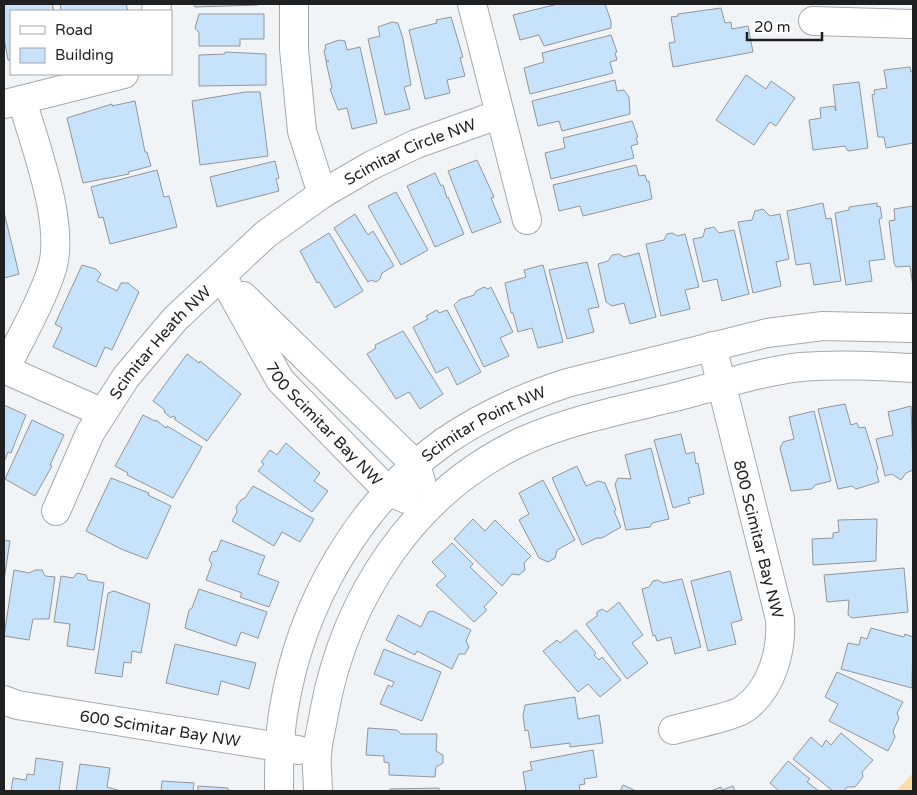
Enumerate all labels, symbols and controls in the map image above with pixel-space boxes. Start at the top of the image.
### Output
legend [10,10,172,75]
scale bar [747,10,822,42]
text: 20 m [754,18,791,36]
text: Road [55,21,93,39]
text: Building [55,46,114,64]
street label: Scimitar Circle NW [341,114,479,190]
street label: Scimitar Heath NW [105,282,215,403]
street label: 700 Scimitar Bay NW [261,359,386,490]
street label: Scimitar Point NW [417,382,549,467]
street label: 800 Scimitar Bay NW [729,458,787,620]
street label: 600 Scimitar Bay NW [78,706,242,752]

